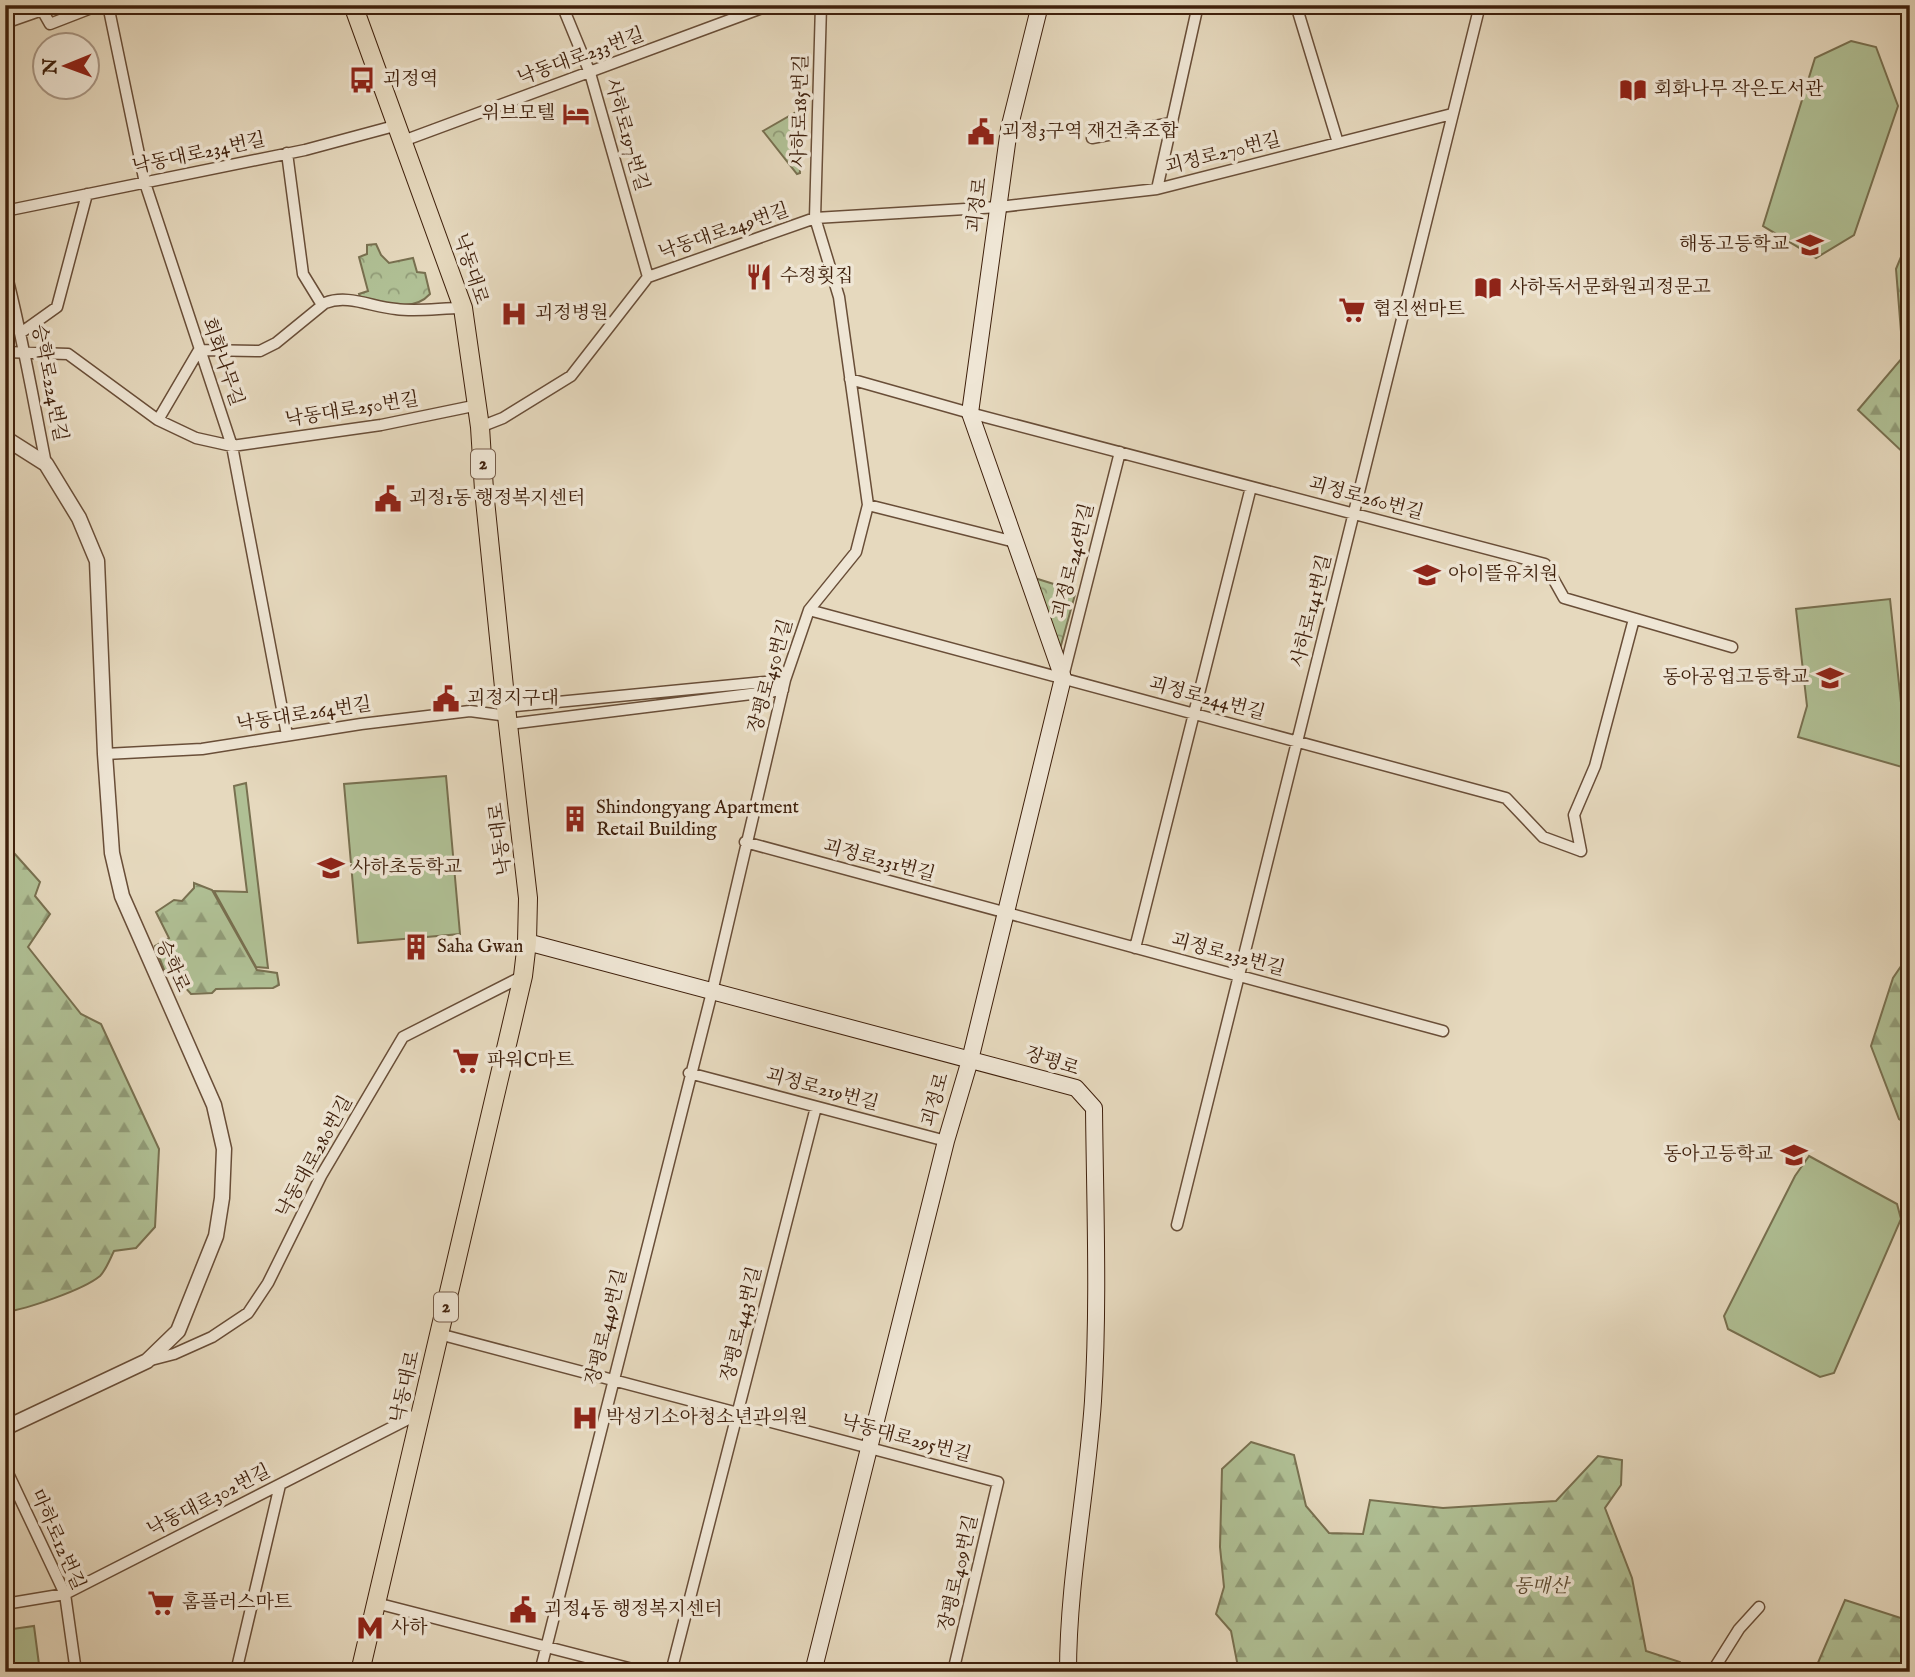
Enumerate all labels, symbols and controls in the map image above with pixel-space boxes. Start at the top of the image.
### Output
street label: 낙동대로233번길 [514,23,648,91]
north arrow [32,32,102,102]
street label: 사하로185번길 [788,54,814,168]
text: N [39,57,63,76]
bus stop icon: 괴정역 [347,65,377,95]
place label: 괴정역 [383,68,438,92]
library icon: 회화나무 작은도서관 [1618,75,1648,105]
street label: 사하로197번길 [598,76,654,194]
place label: 회화나무 작은도서관 [1654,78,1824,102]
hotel icon: 위브모텔 [561,99,591,129]
place label: 위브모텔 [482,102,555,126]
public building icon: 괴정3구역 재건축조합 [966,117,996,147]
place label: 괴정3구역 재건축조합 [1002,120,1179,144]
street label: 낙동대로234번길 [130,128,268,180]
street label: 괴정로270번길 [1163,128,1283,180]
street label: 괴정로 [963,176,993,234]
street label: 낙동대로249번길 [655,198,793,266]
street label: 낙동대로 [447,230,493,308]
school or university icon: 해동고등학교 [1795,230,1825,260]
place label: 해동고등학교 [1679,233,1789,257]
restaurant icon: 수정횟집 [744,262,774,292]
place label: 수정횟집 [780,265,853,289]
library icon: 사하독서문화원괴정문고 [1473,273,1503,303]
place label: 사하독서문화원괴정문고 [1509,276,1711,300]
supermarket icon: 협진썬마트 [1337,295,1367,325]
place label: 협진썬마트 [1373,298,1465,322]
hospital icon: 괴정병원 [499,299,529,329]
place label: 괴정병원 [535,302,608,326]
street label: 회화나무길 [196,315,248,409]
street label: 승학로224번길 [26,322,72,444]
street label: 낙동대로250번길 [283,388,421,432]
road number: 2 [471,450,495,478]
street label: 괴정로260번길 [1306,472,1426,526]
public building icon: 괴정1동 행정복지센터 [373,484,403,514]
place label: 괴정1동 행정복지센터 [409,487,585,511]
street label: 괴정로246번길 [1048,501,1100,621]
street label: 사하로141번길 [1286,552,1338,670]
school or university icon: 아이뜰유치원 [1412,560,1442,590]
place label: 아이뜰유치원 [1448,563,1558,587]
street label: 장평로450번길 [743,616,799,736]
school or university icon: 동아공업고등학교 [1815,663,1845,693]
place label: 동아공업고등학교 [1662,666,1809,690]
street label: 괴정로244번길 [1146,672,1268,726]
public building icon: 괴정지구대 [431,684,461,714]
place label: 괴정지구대 [467,687,559,711]
street label: 낙동대로264번길 [235,692,373,738]
place label: Shindongyang Apartment Retail Building [596,796,800,842]
street label: 낙동대로 [485,801,517,877]
building icon: Shindongyang Apartment Retail Building [560,804,590,834]
street label: 괴정로231번길 [820,835,938,887]
school or university icon: 사하초등학교 [316,853,346,883]
place label: 사하초등학교 [352,856,462,880]
street label: 괴정로232번길 [1169,928,1287,982]
building icon: Saha Gwan [401,932,431,962]
place label: Saha Gwan [437,935,523,959]
street label: 승학로 [150,936,194,996]
street label: 장평로 [1022,1042,1082,1082]
supermarket icon: 파워C마트 [451,1046,481,1076]
place label: 파워C마트 [487,1049,574,1073]
street label: 괴정로219번길 [763,1063,881,1117]
street label: 괴정로 [917,1070,955,1130]
street label: 낙동대로280번길 [272,1092,358,1222]
school or university icon: 동아고등학교 [1779,1140,1809,1170]
place label: 동아고등학교 [1663,1143,1773,1167]
street label: 장평로443번길 [716,1264,768,1384]
street label: 장평로449번길 [581,1267,633,1387]
road number: 2 [434,1292,458,1322]
street label: 낙동대로 [386,1349,426,1425]
hospital icon: 박성기소아청소년과의원 [570,1403,600,1433]
place label: 박성기소아청소년과의원 [606,1406,808,1430]
street label: 낙동대로295번길 [838,1410,974,1468]
street label: 낙동대로302번길 [143,1460,275,1542]
street label: 마하로12번길 [24,1486,90,1594]
street label: 장평로409번길 [934,1512,984,1634]
park label: 동매산 [1513,1575,1571,1599]
supermarket icon: 홈플러스마트 [146,1588,176,1618]
place label: 홈플러스마트 [182,1591,292,1615]
public building icon: 괴정4동 행정복지센터 [508,1595,538,1625]
place label: 괴정4동 행정복지센터 [544,1598,723,1622]
metro station icon: 사하 [355,1613,385,1643]
place label: 사하 [391,1616,428,1640]

